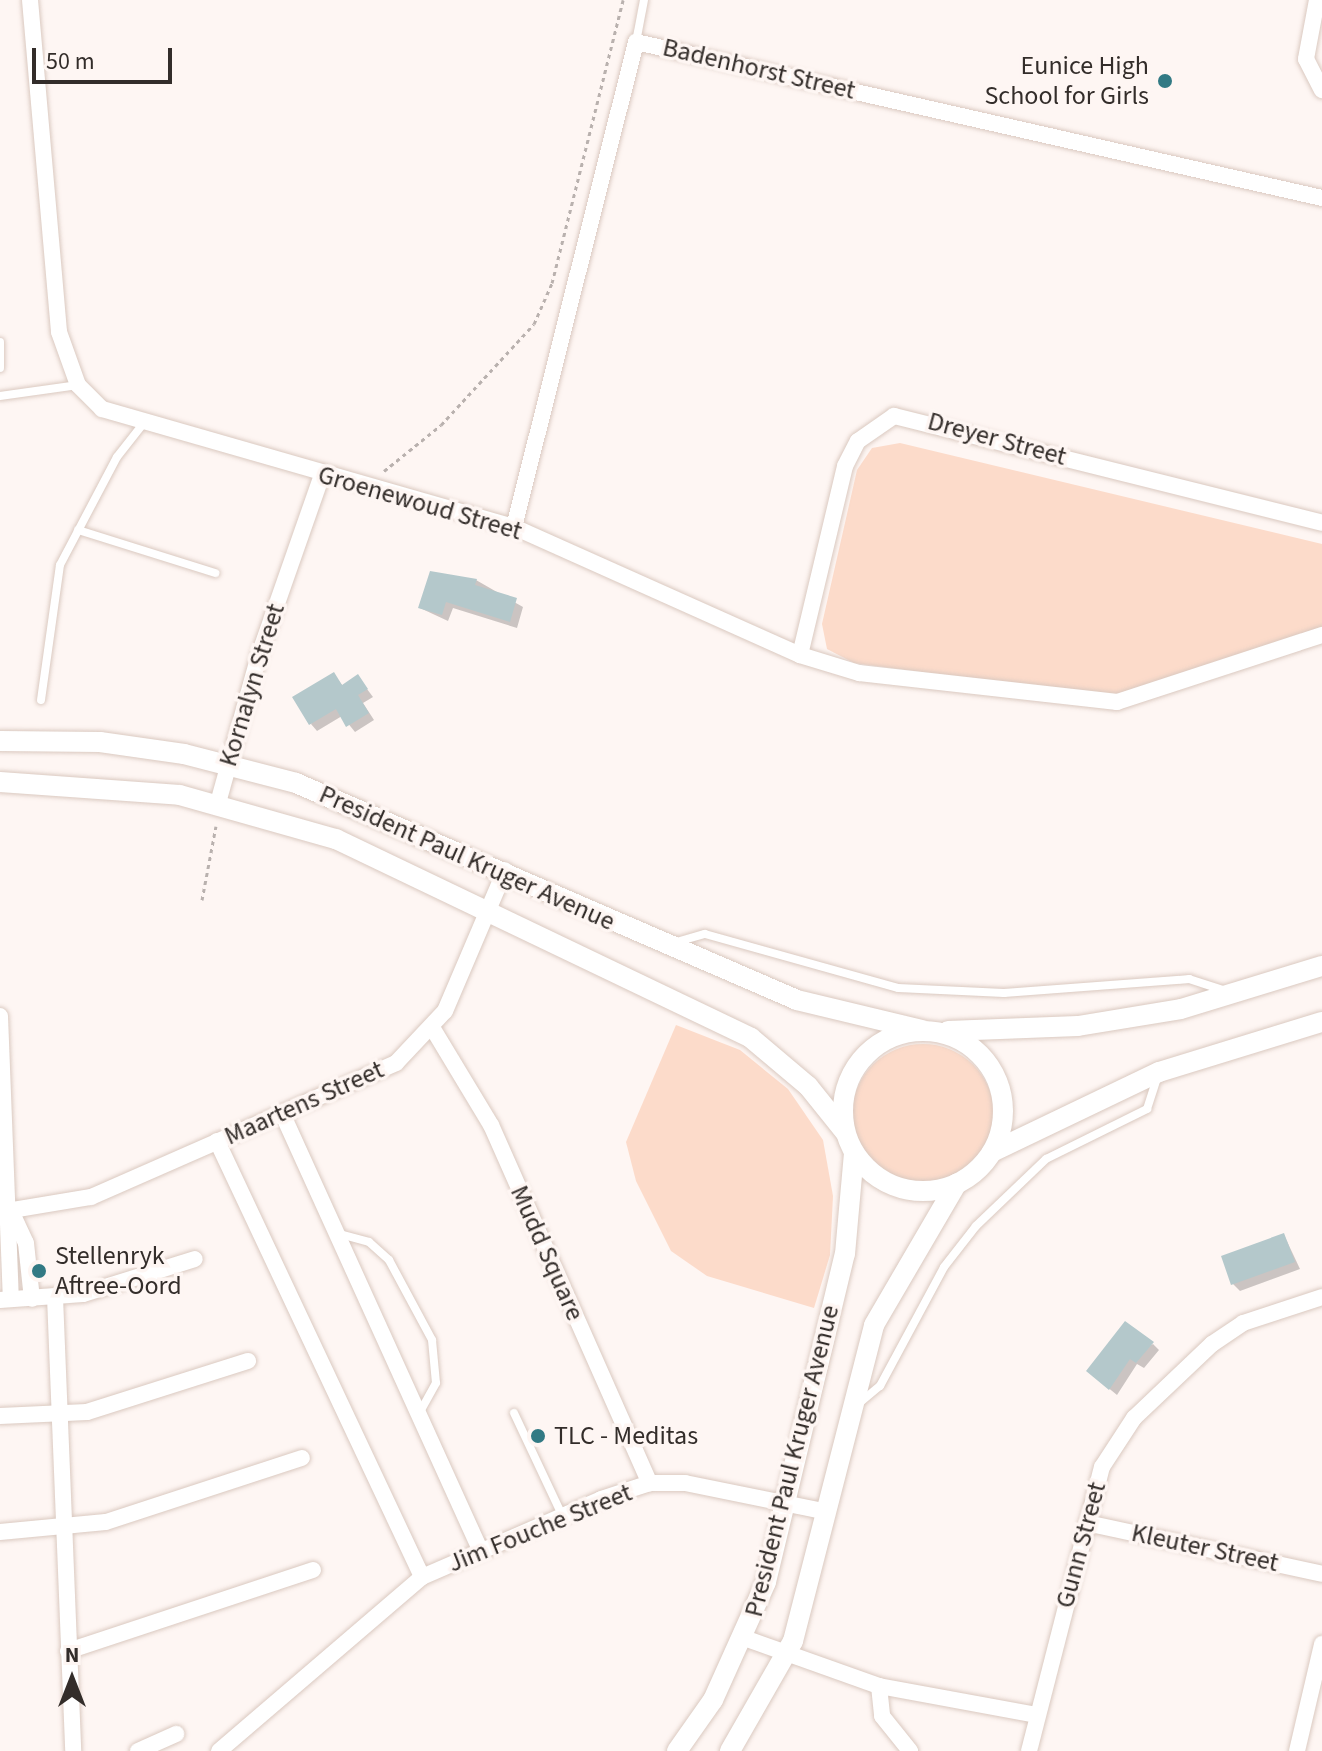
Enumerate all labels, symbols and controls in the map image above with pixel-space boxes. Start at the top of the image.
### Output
scale bar [36,32,176,82]
street label: Badenhorst Street [660,32,858,106]
text: 50 m [46,44,95,79]
place label: Eunice High School for Girls [984,50,1149,112]
marker: Eunice High School for Girls [1156,72,1174,90]
street label: Dreyer Street [924,406,1070,472]
street label: Groenewoud Street [314,459,526,547]
street label: Kornalyn Street [212,600,292,770]
street label: President Paul Kruger Avenue [314,779,620,937]
street label: Maartens Street [220,1054,388,1152]
street label: Mudd Square [503,1181,591,1325]
place label: Stellenryk Aftree-Oord [55,1240,182,1302]
marker: Stellenryk Aftree-Oord [30,1262,48,1280]
street label: President Paul Kruger Avenue [738,1302,846,1620]
place label: TLC - Meditas [554,1420,698,1452]
marker: TLC - Meditas [529,1427,547,1445]
street label: Jim Fouche Street [443,1477,637,1579]
street label: Gunn Street [1049,1479,1113,1611]
street label: Kleuter Street [1129,1517,1281,1579]
north arrow [32,1639,112,1719]
text: N [65,1639,79,1671]

